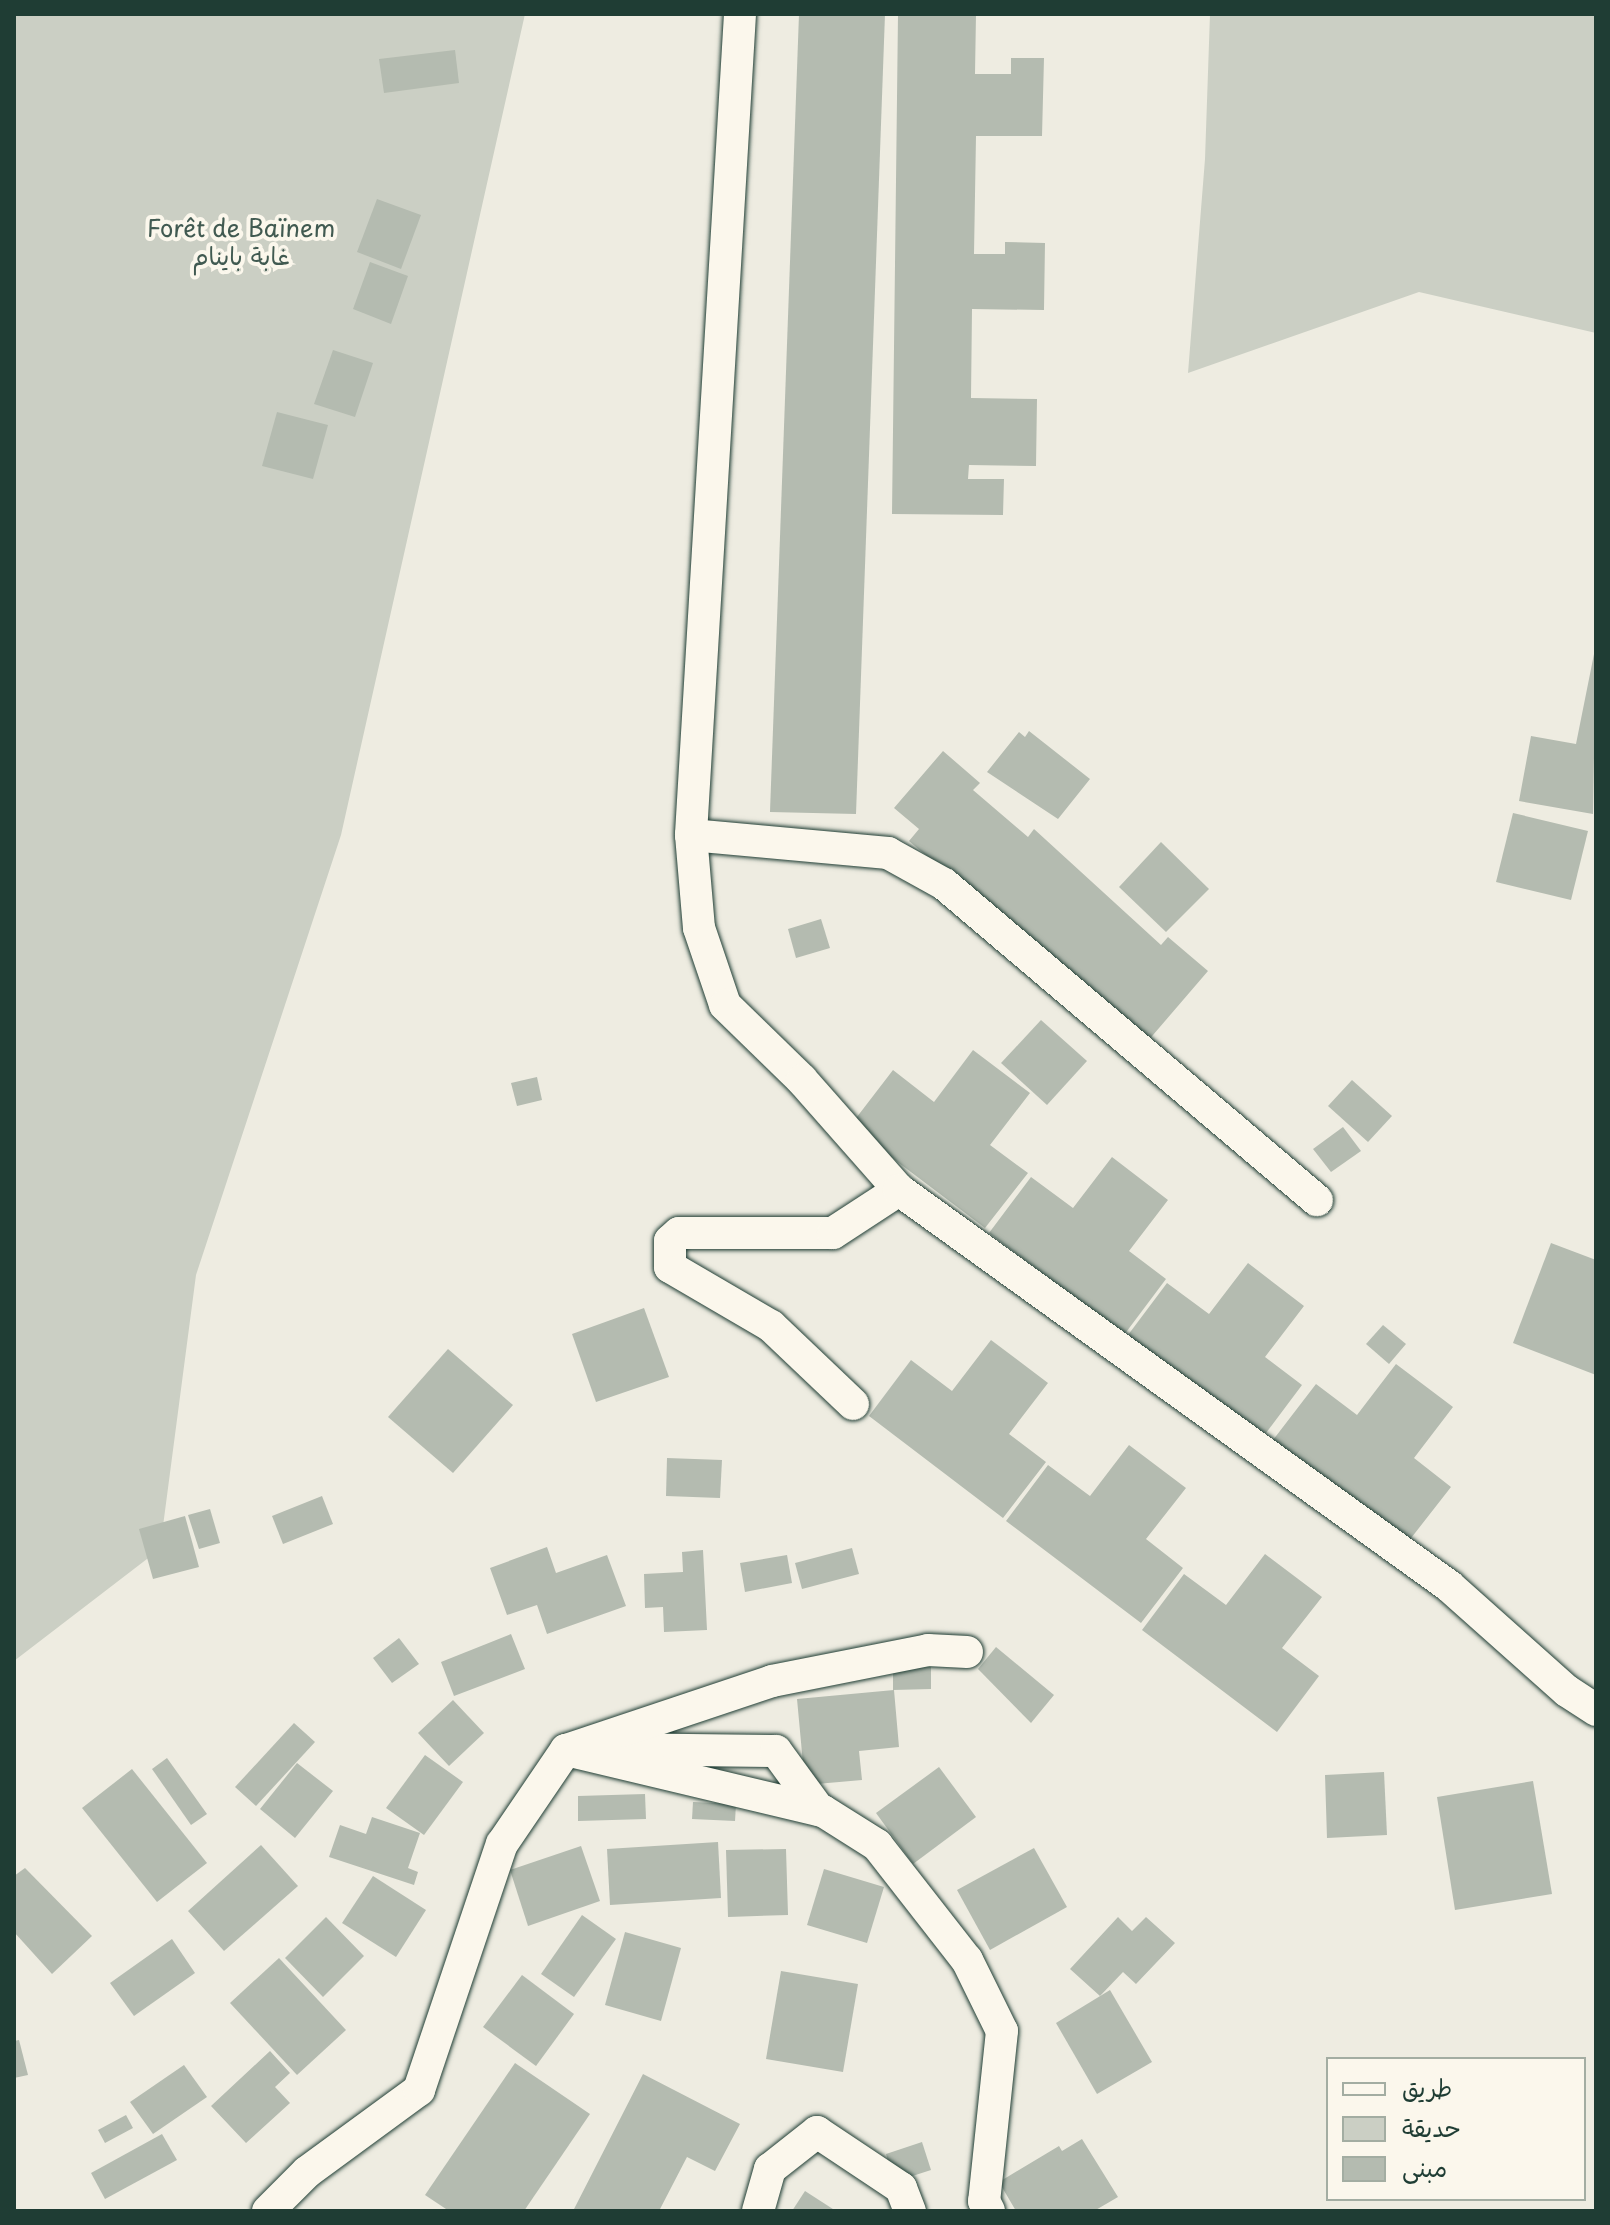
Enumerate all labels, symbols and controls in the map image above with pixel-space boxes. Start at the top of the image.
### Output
park label: Forêt de Baïnem غابة باينام [146,214,336,270]
legend [1326,2057,1586,2201]
text: طريق [1402,2069,1452,2105]
text: حديقة [1402,2109,1461,2145]
text: مبنى [1402,2149,1447,2185]

